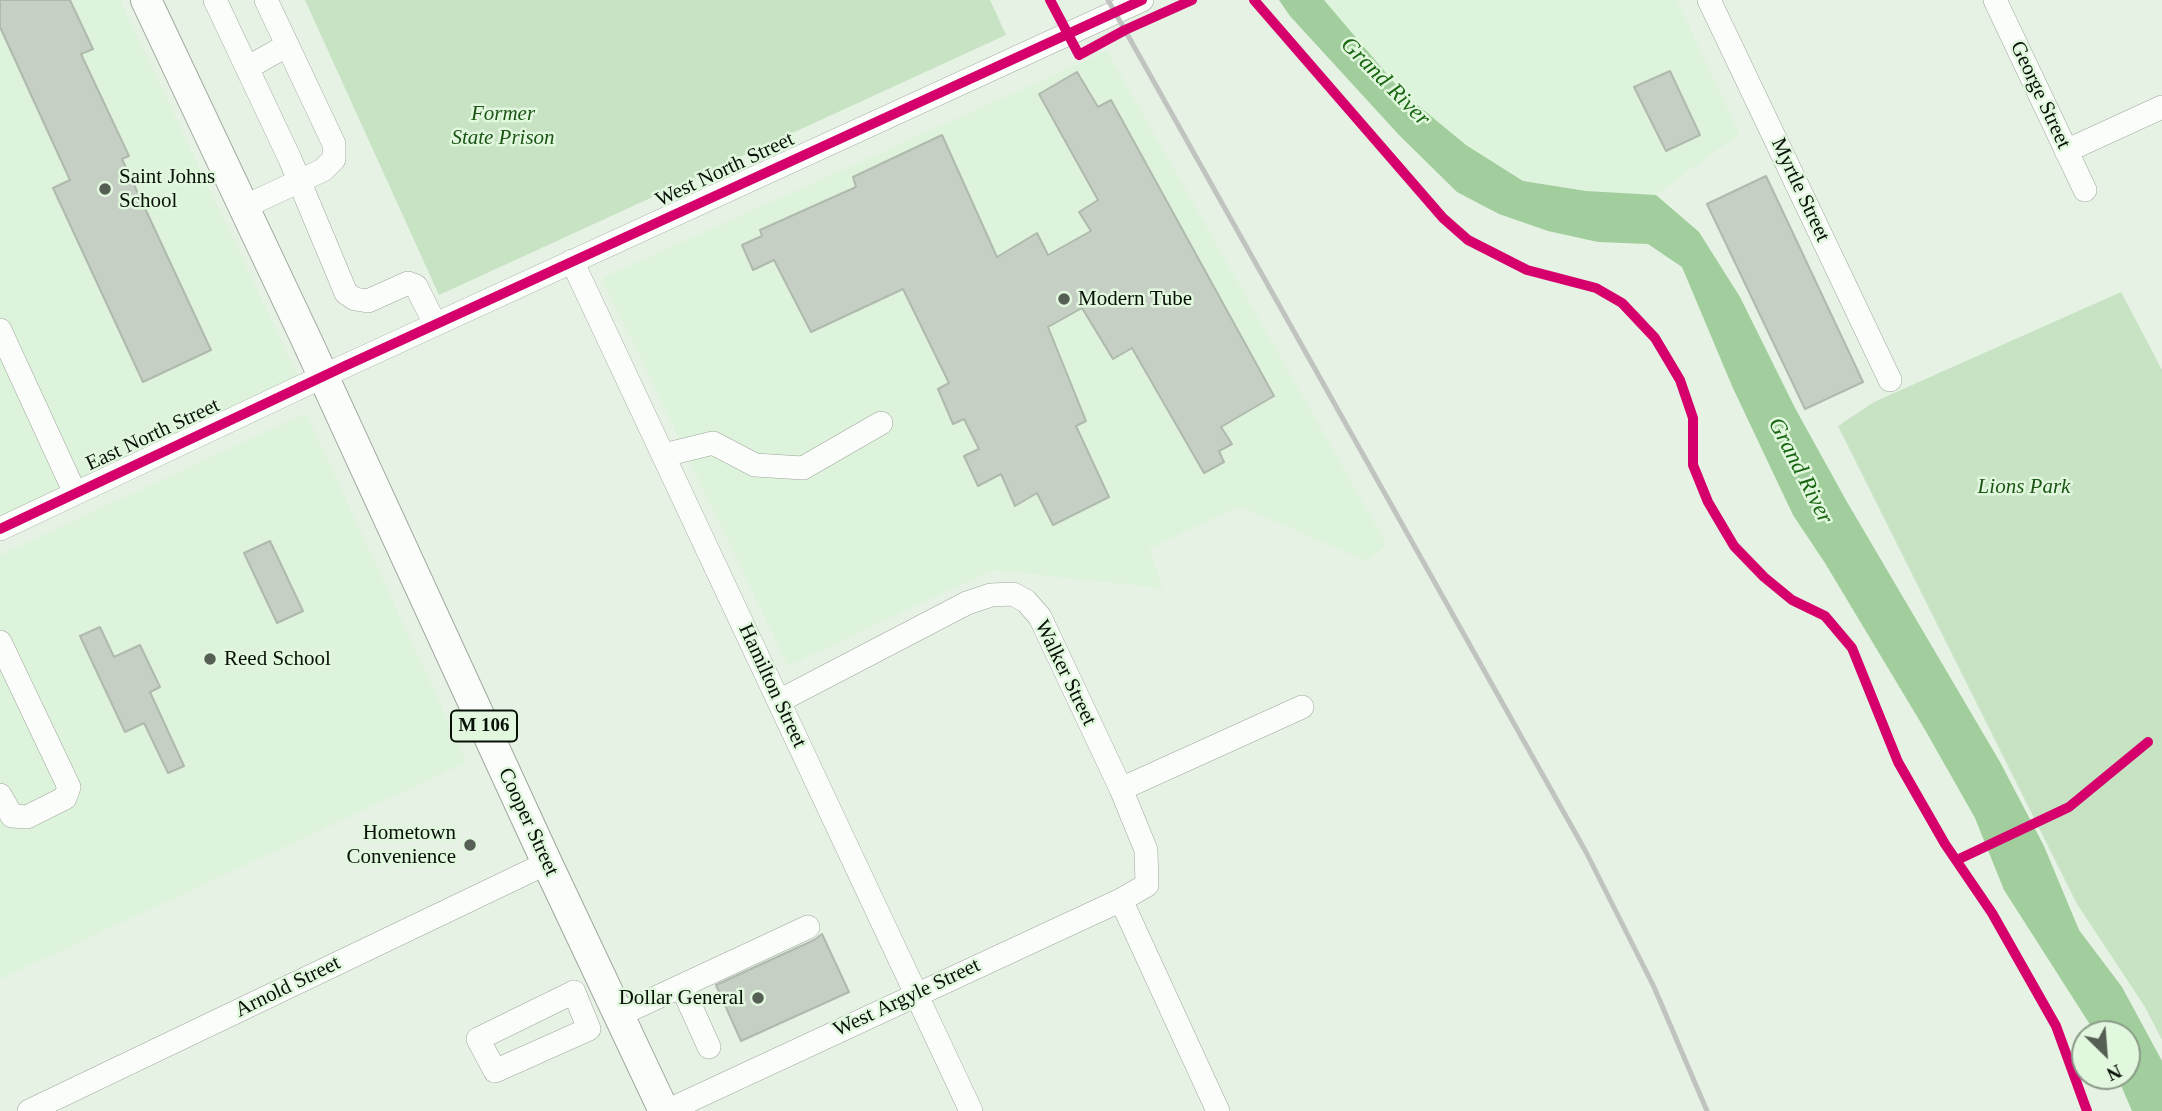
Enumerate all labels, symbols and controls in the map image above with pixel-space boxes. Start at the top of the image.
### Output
water label: Grand River [1334,31,1436,133]
street label: George Street [2004,37,2076,153]
park label: Former State Prison [451,101,555,151]
street label: West North Street [652,127,798,213]
street label: Myrtle Street [1765,134,1835,246]
place label: Saint Johns School [119,164,215,214]
marker: Saint Johns School [97,181,113,197]
place label: Modern Tube [1078,286,1192,312]
marker: Modern Tube [1056,291,1072,307]
street label: East North Street [82,393,224,477]
water label: Grand River [1761,413,1839,529]
park label: Lions Park [1978,474,2070,500]
street label: Walker Street [1029,616,1101,730]
street label: Hamilton Street [732,620,812,752]
place label: Reed School [224,646,331,672]
marker: Reed School [202,651,218,667]
road number: M 106 [451,710,517,741]
street label: Cooper Street [492,764,564,880]
place label: Hometown Convenience [346,820,456,870]
marker: Hometown Convenience [462,837,478,853]
street label: Arnold Street [231,951,345,1023]
street label: West Argyle Street [830,953,984,1043]
place label: Dollar General [619,985,744,1011]
marker: Dollar General [750,990,766,1006]
north arrow [2071,1020,2141,1090]
text: N [2104,1060,2125,1085]

